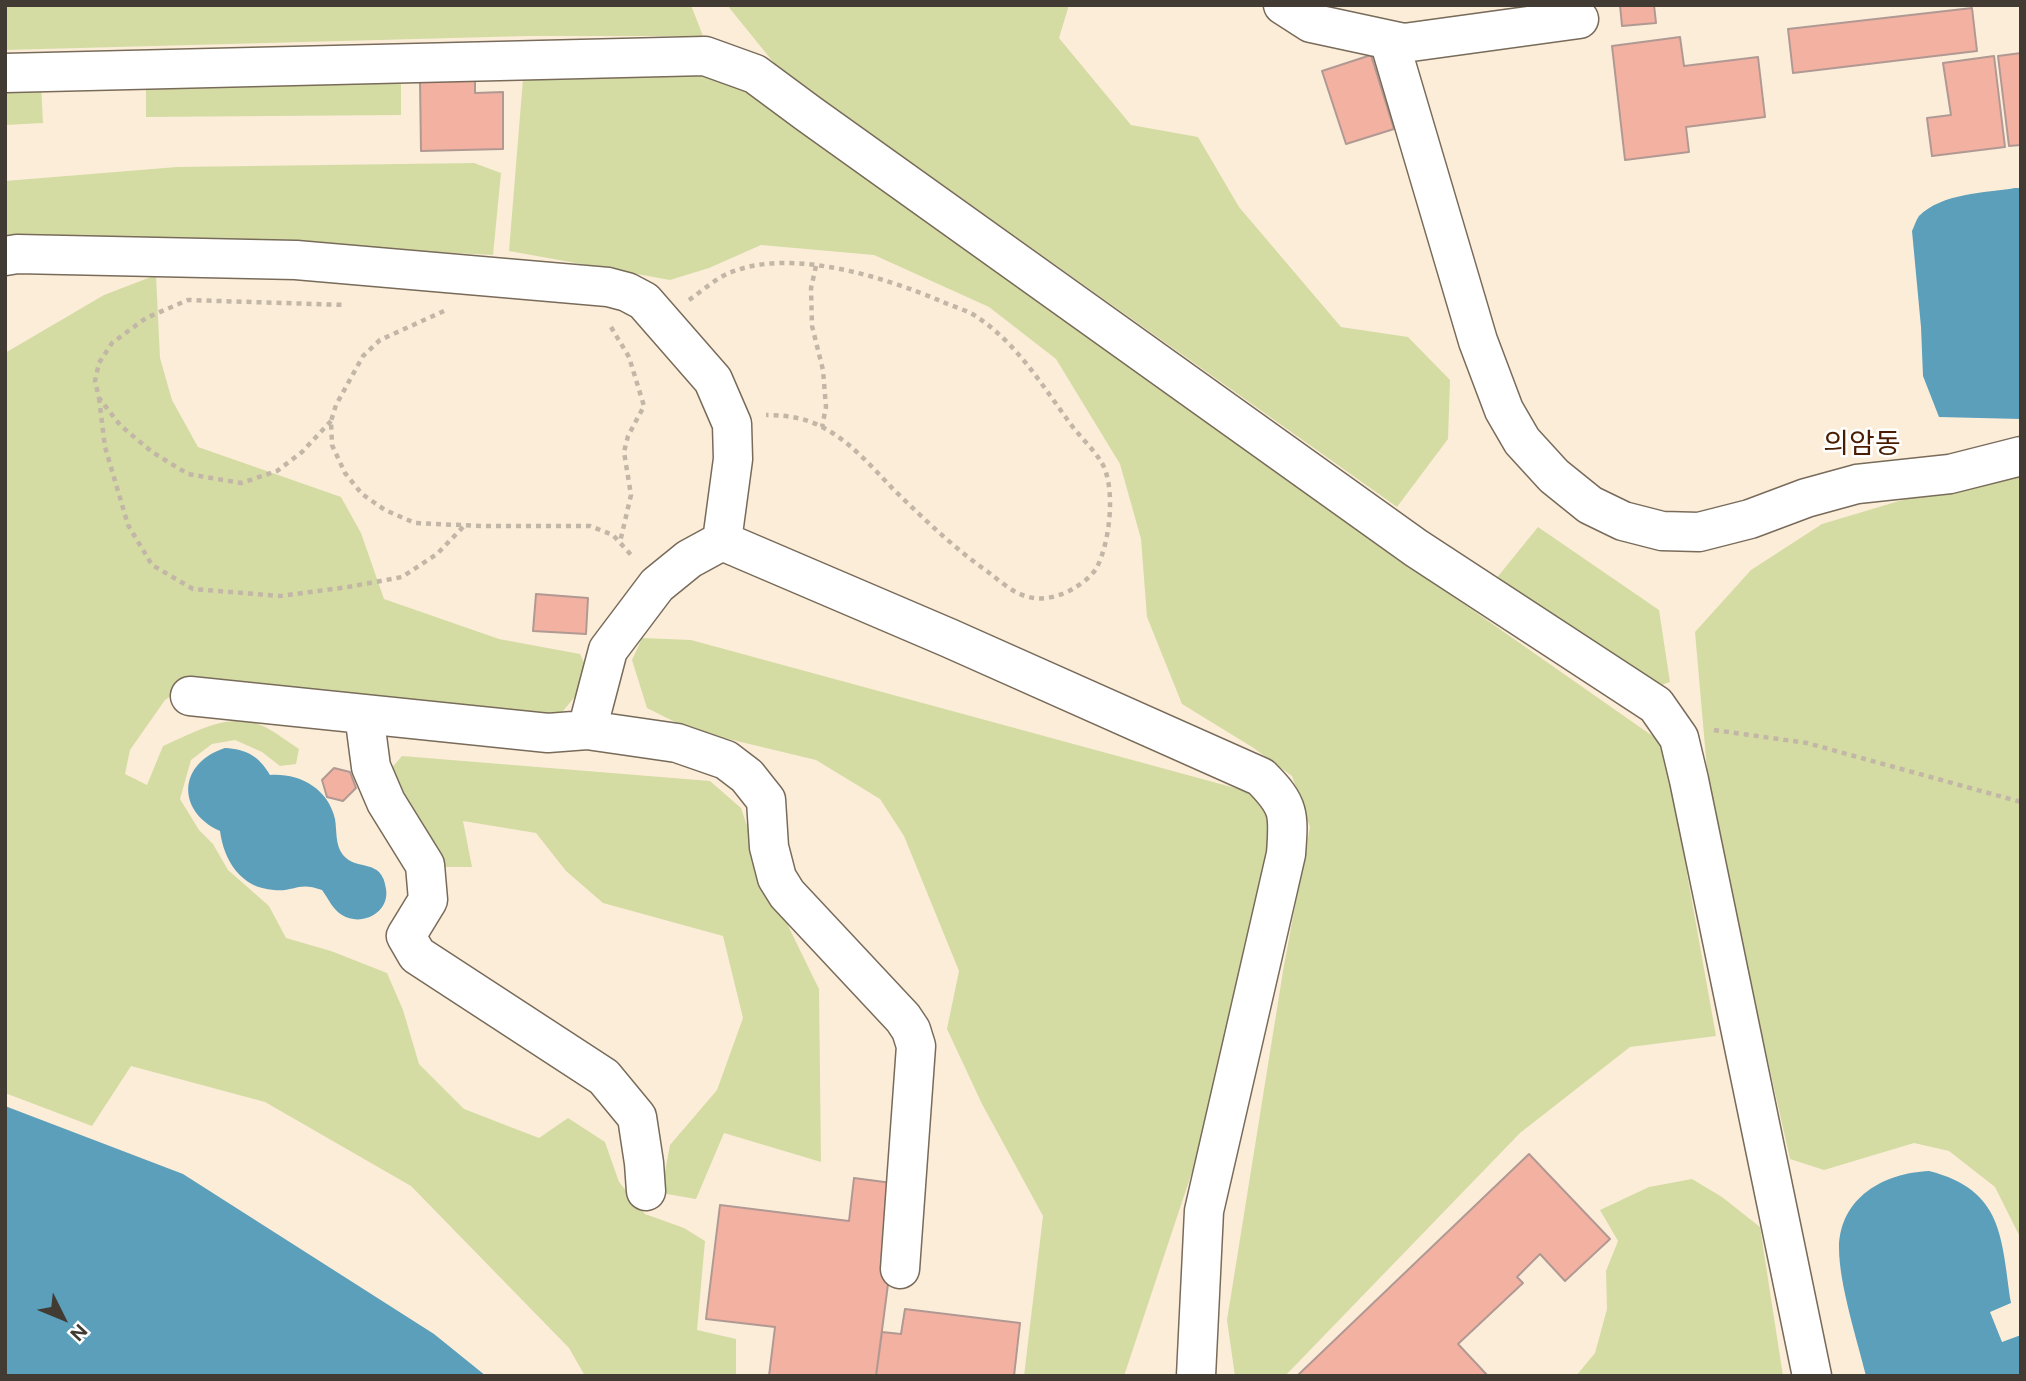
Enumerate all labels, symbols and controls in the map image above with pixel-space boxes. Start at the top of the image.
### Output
district label: 의암동 [1823,428,1901,462]
north arrow [28,1283,98,1353]
text: N [65,1319,92,1346]

